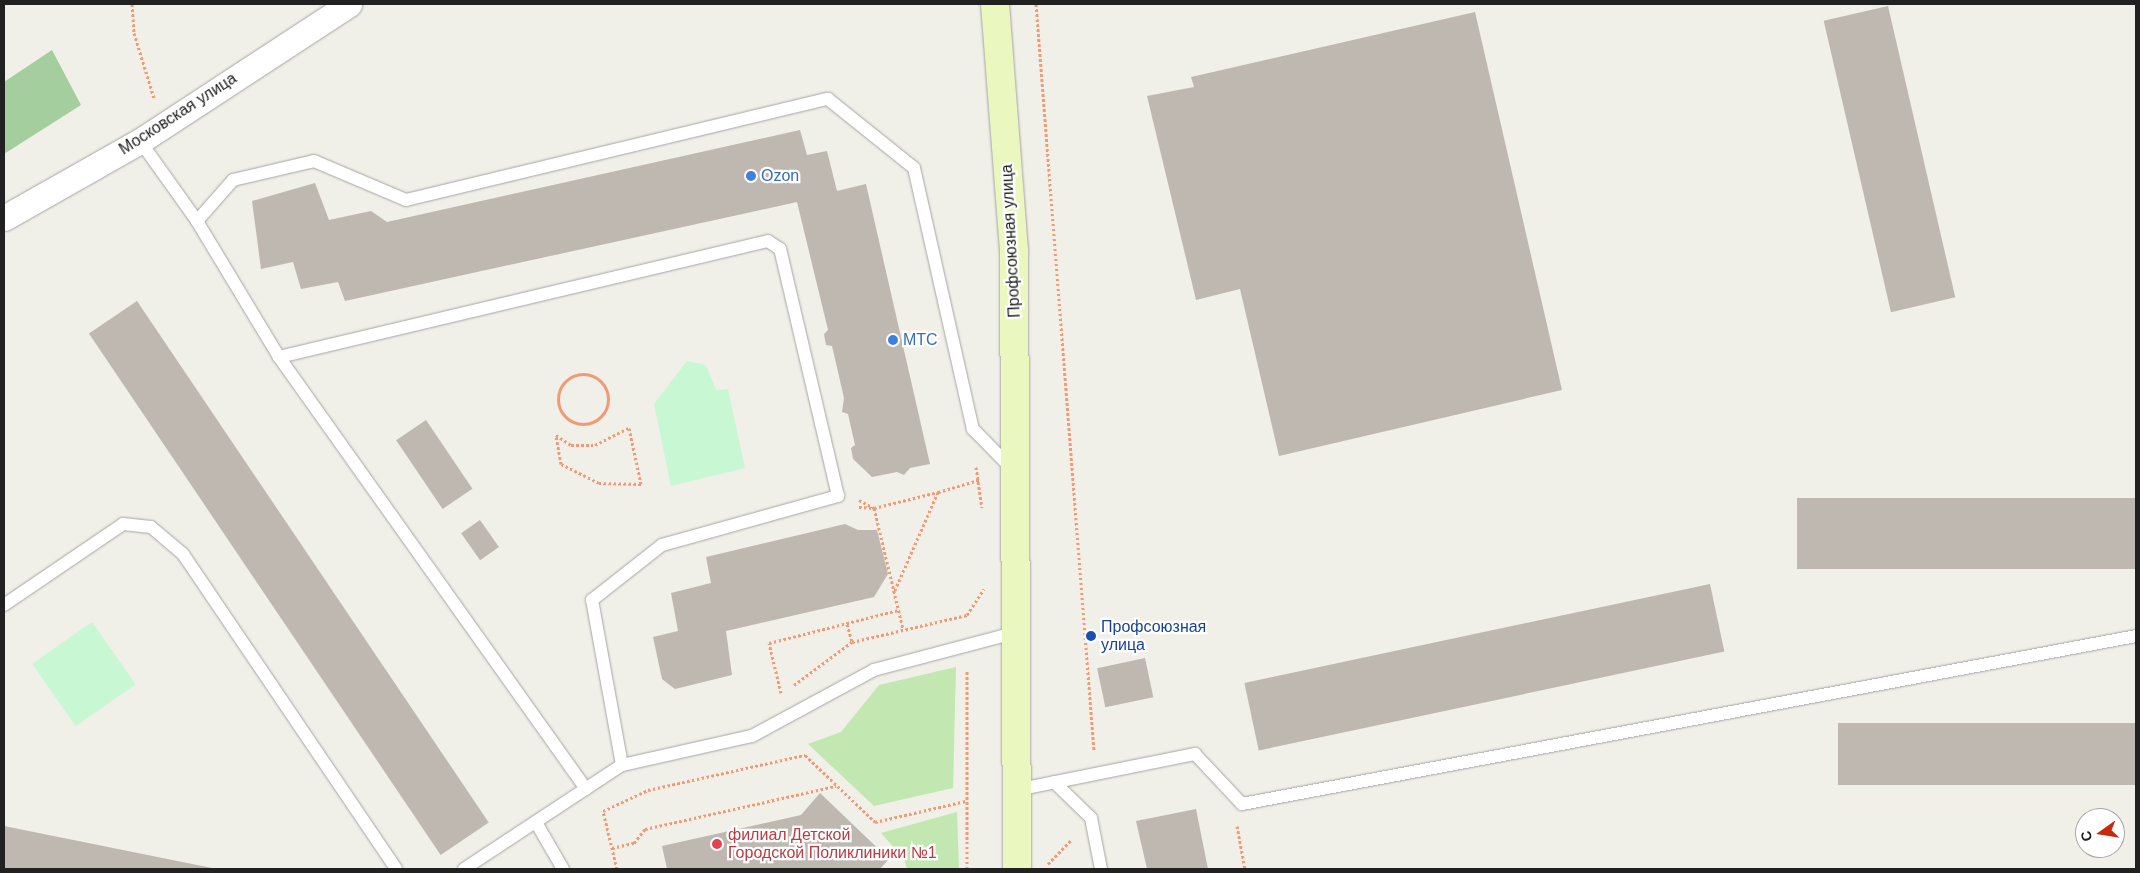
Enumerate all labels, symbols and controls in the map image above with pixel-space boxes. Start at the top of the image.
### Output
street label: Московская улица [116,69,240,159]
street label: Профсоюзная улица [997,164,1025,318]
place label: Ozon [761,166,799,186]
marker: Ozon [745,170,757,182]
place label: МТС [903,330,938,350]
marker: МТС [887,334,899,346]
place label: Профсоюзная улица [1101,617,1206,655]
marker: Профсоюзная улица [1085,630,1097,642]
north arrow [2075,808,2125,858]
place label: филиал Детской Городской Поликлиники №1 [728,825,937,863]
text: С [2077,829,2095,843]
marker: филиал Детской Городской Поликлиники №1 [710,837,724,851]

